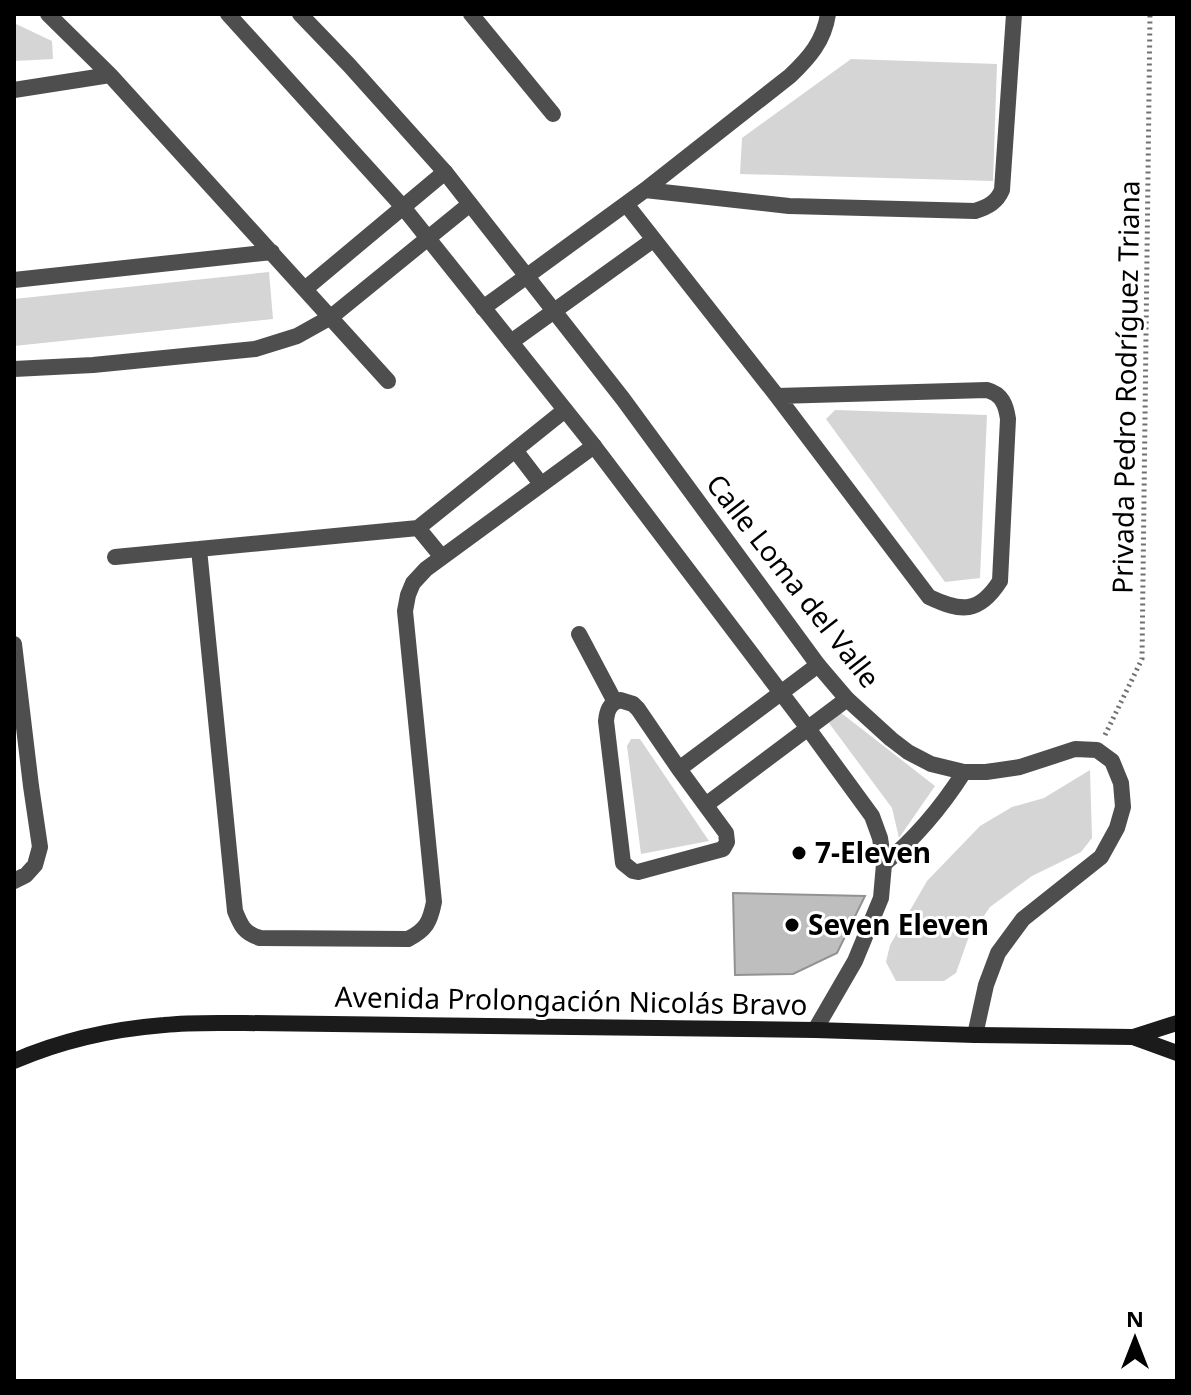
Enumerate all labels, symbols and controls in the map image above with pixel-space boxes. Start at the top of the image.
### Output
street label: Privada Pedro Rodríguez Triana [1102,180,1148,594]
street label: Calle Loma del Valle [698,466,889,695]
place label: 7-Eleven [815,833,931,871]
marker: 7-Eleven [790,844,808,862]
place label: Seven Eleven [808,905,989,943]
marker: Seven Eleven [783,916,801,934]
street label: Avenida Prolongación Nicolás Bravo [334,977,808,1023]
north arrow [1095,1299,1175,1379]
text: N [1126,1303,1144,1333]

